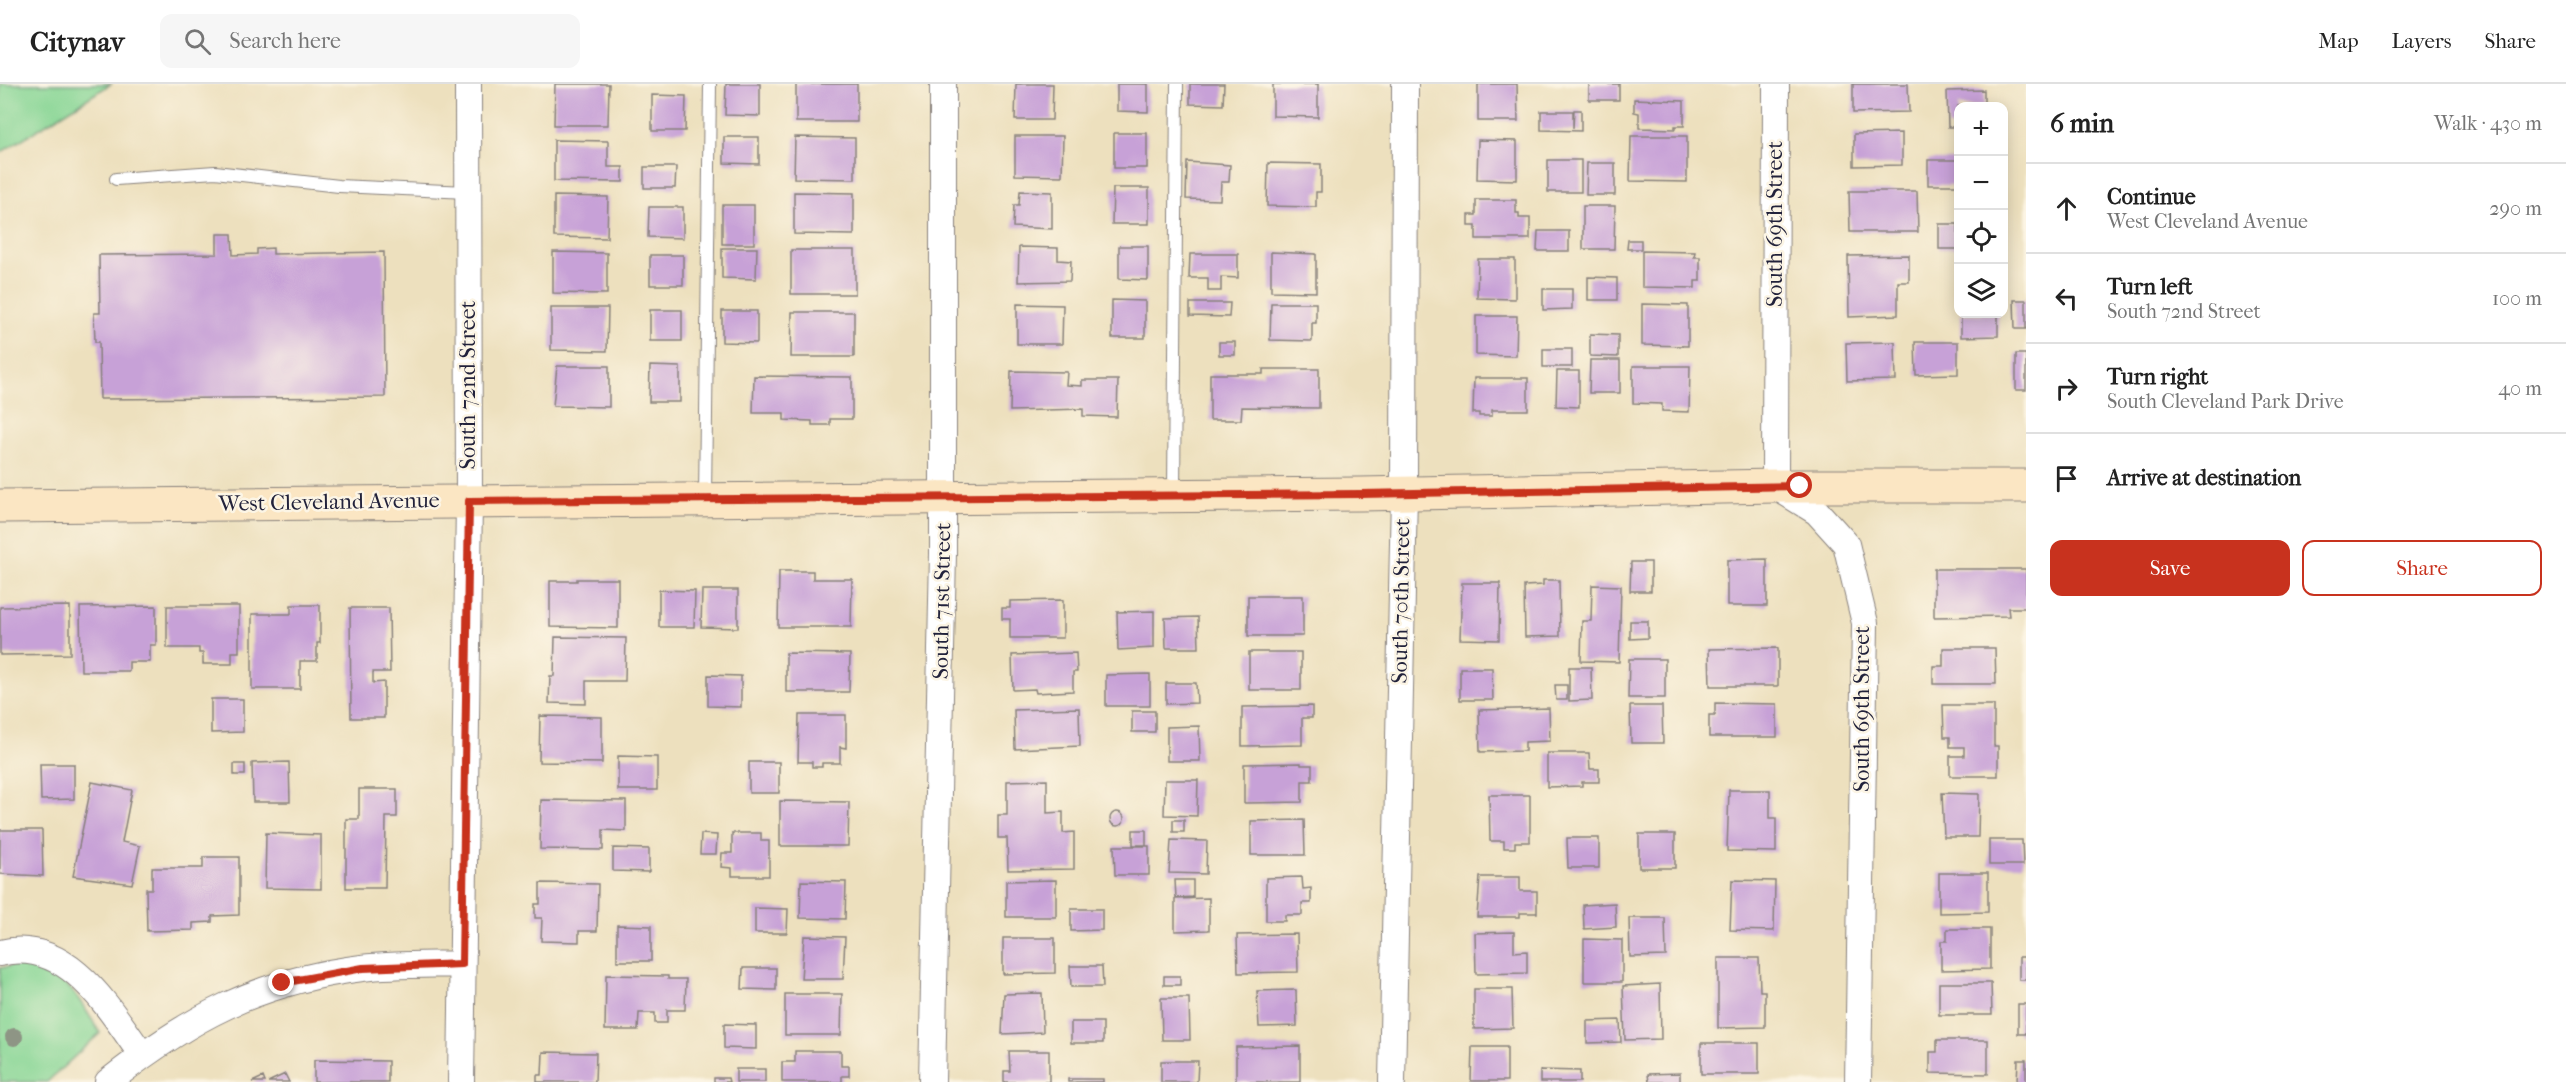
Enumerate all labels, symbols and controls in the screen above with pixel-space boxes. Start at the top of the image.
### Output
search box [160,14,580,68]
text: Citynav [30,25,124,58]
icon: search [181,25,214,58]
text: Search here [229,28,341,54]
text: Map [2318,29,2359,53]
text: Layers [2392,29,2451,53]
text: Share [2484,29,2536,53]
map controls [1954,102,2008,318]
button: + [1954,102,2008,156]
text: 6 min [2050,108,2114,139]
text: Walk · 430 m [2434,112,2542,135]
street label: South 69th Street [1762,141,1788,307]
button: − [1954,156,2008,210]
text: Continue [2107,184,2196,210]
icon: ahead [2050,192,2083,225]
text: 290 m [2489,197,2542,220]
button: locate [1954,210,2008,264]
text: West Cleveland Avenue [2107,210,2308,233]
button: layers [1954,264,2008,318]
text: Turn left [2107,274,2193,300]
icon: left [2050,282,2083,315]
text: 100 m [2492,287,2542,310]
street label: South 72nd Street [455,300,481,469]
text: South 72nd Street [2107,300,2261,323]
text: Turn right [2107,364,2208,390]
icon: right [2050,372,2083,405]
text: 40 m [2498,377,2542,400]
text: South Cleveland Park Drive [2107,390,2344,413]
icon: arrive [2050,462,2083,495]
text: Arrive at destination [2107,465,2301,491]
route start [1786,472,1812,498]
street label: West Cleveland Avenue [217,487,440,517]
street label: South 70th Street [1387,518,1415,684]
street label: South 71st Street [928,522,956,680]
button: Save [2050,540,2290,596]
button: Share [2302,540,2542,596]
street label: South 69th Street [1849,626,1875,792]
route end [268,969,294,995]

